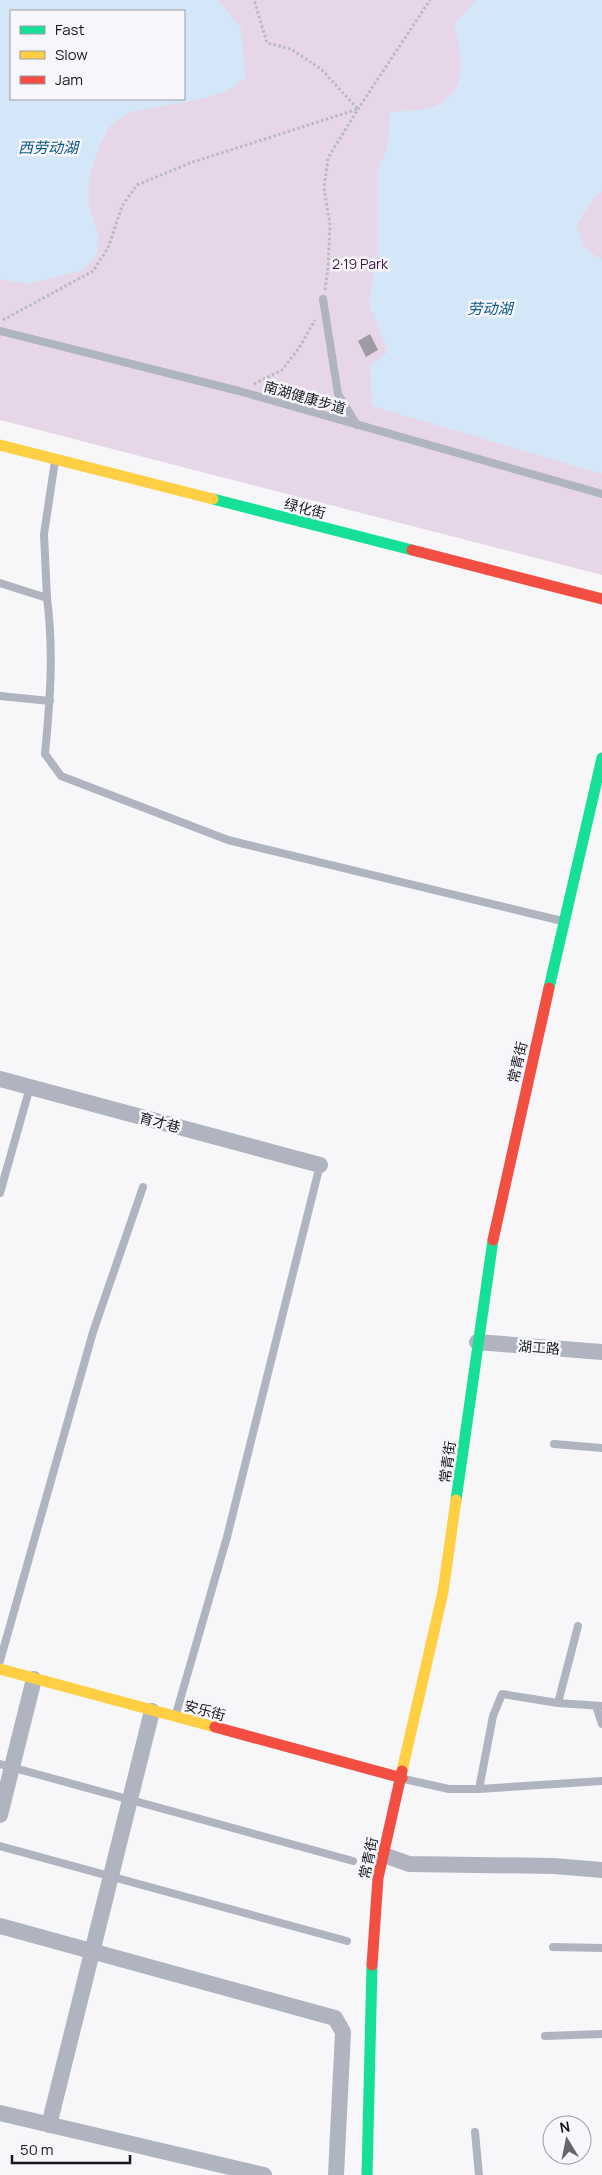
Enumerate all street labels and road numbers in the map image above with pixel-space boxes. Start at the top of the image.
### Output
street label: 南湖健康步道 [262,376,348,418]
street label: 绿化街 [282,494,328,522]
street label: 常青街 [503,1039,531,1085]
street label: 育才巷 [137,1107,183,1137]
street label: 湖工路 [517,1336,561,1358]
street label: 常青街 [435,1440,459,1484]
street label: 安乐街 [182,1695,228,1725]
street label: 常青街 [354,1835,382,1881]

